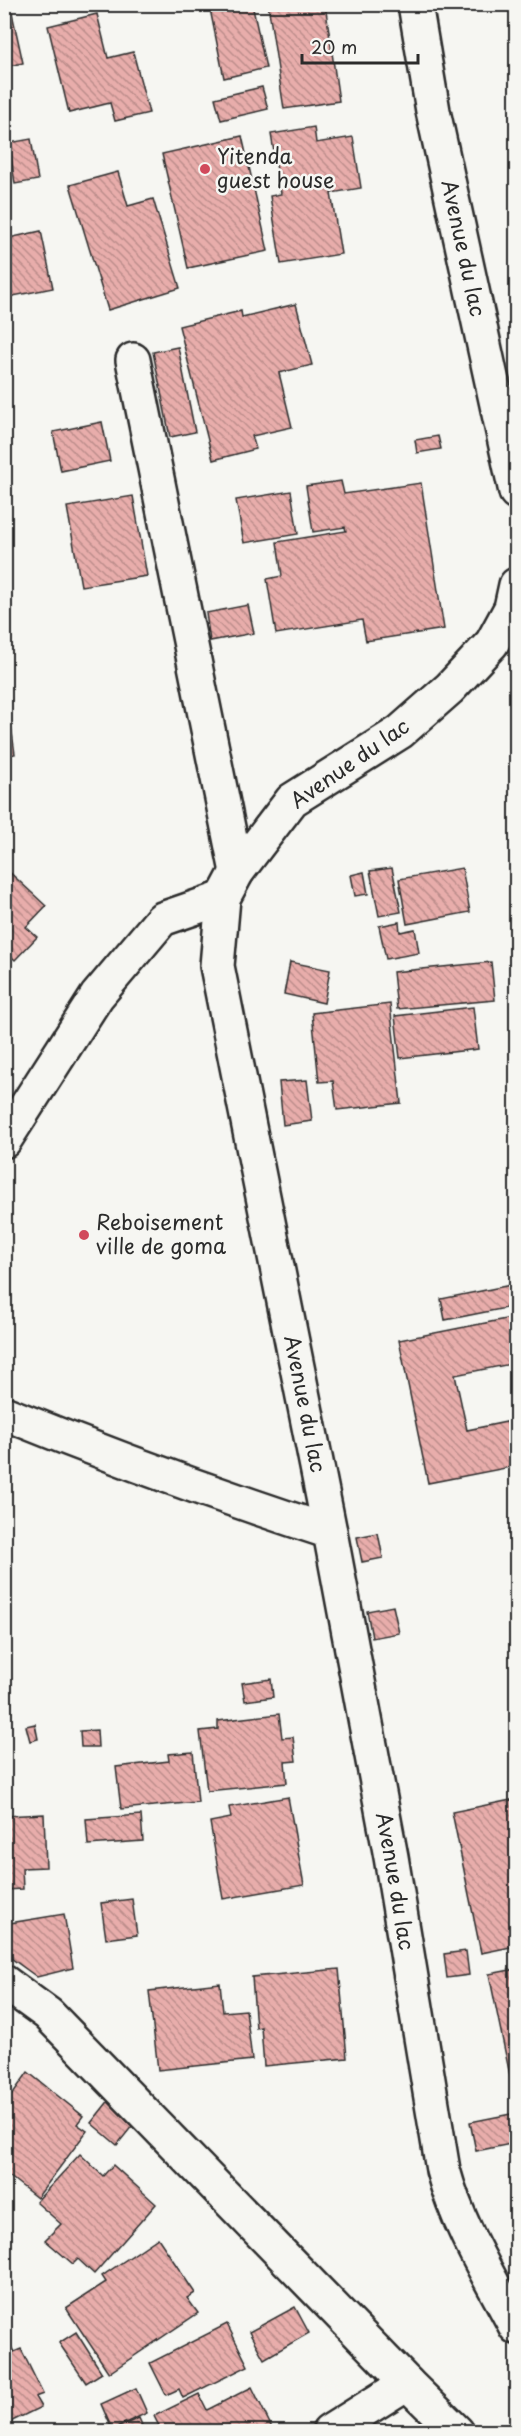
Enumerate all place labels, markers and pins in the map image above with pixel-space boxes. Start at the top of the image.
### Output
place label: Yitenda guest house [217,139,334,195]
marker: Yitenda guest house [198,162,212,176]
place label: Reboisement ville de goma [96,1205,226,1261]
marker: Reboisement ville de goma [77,1228,91,1242]

